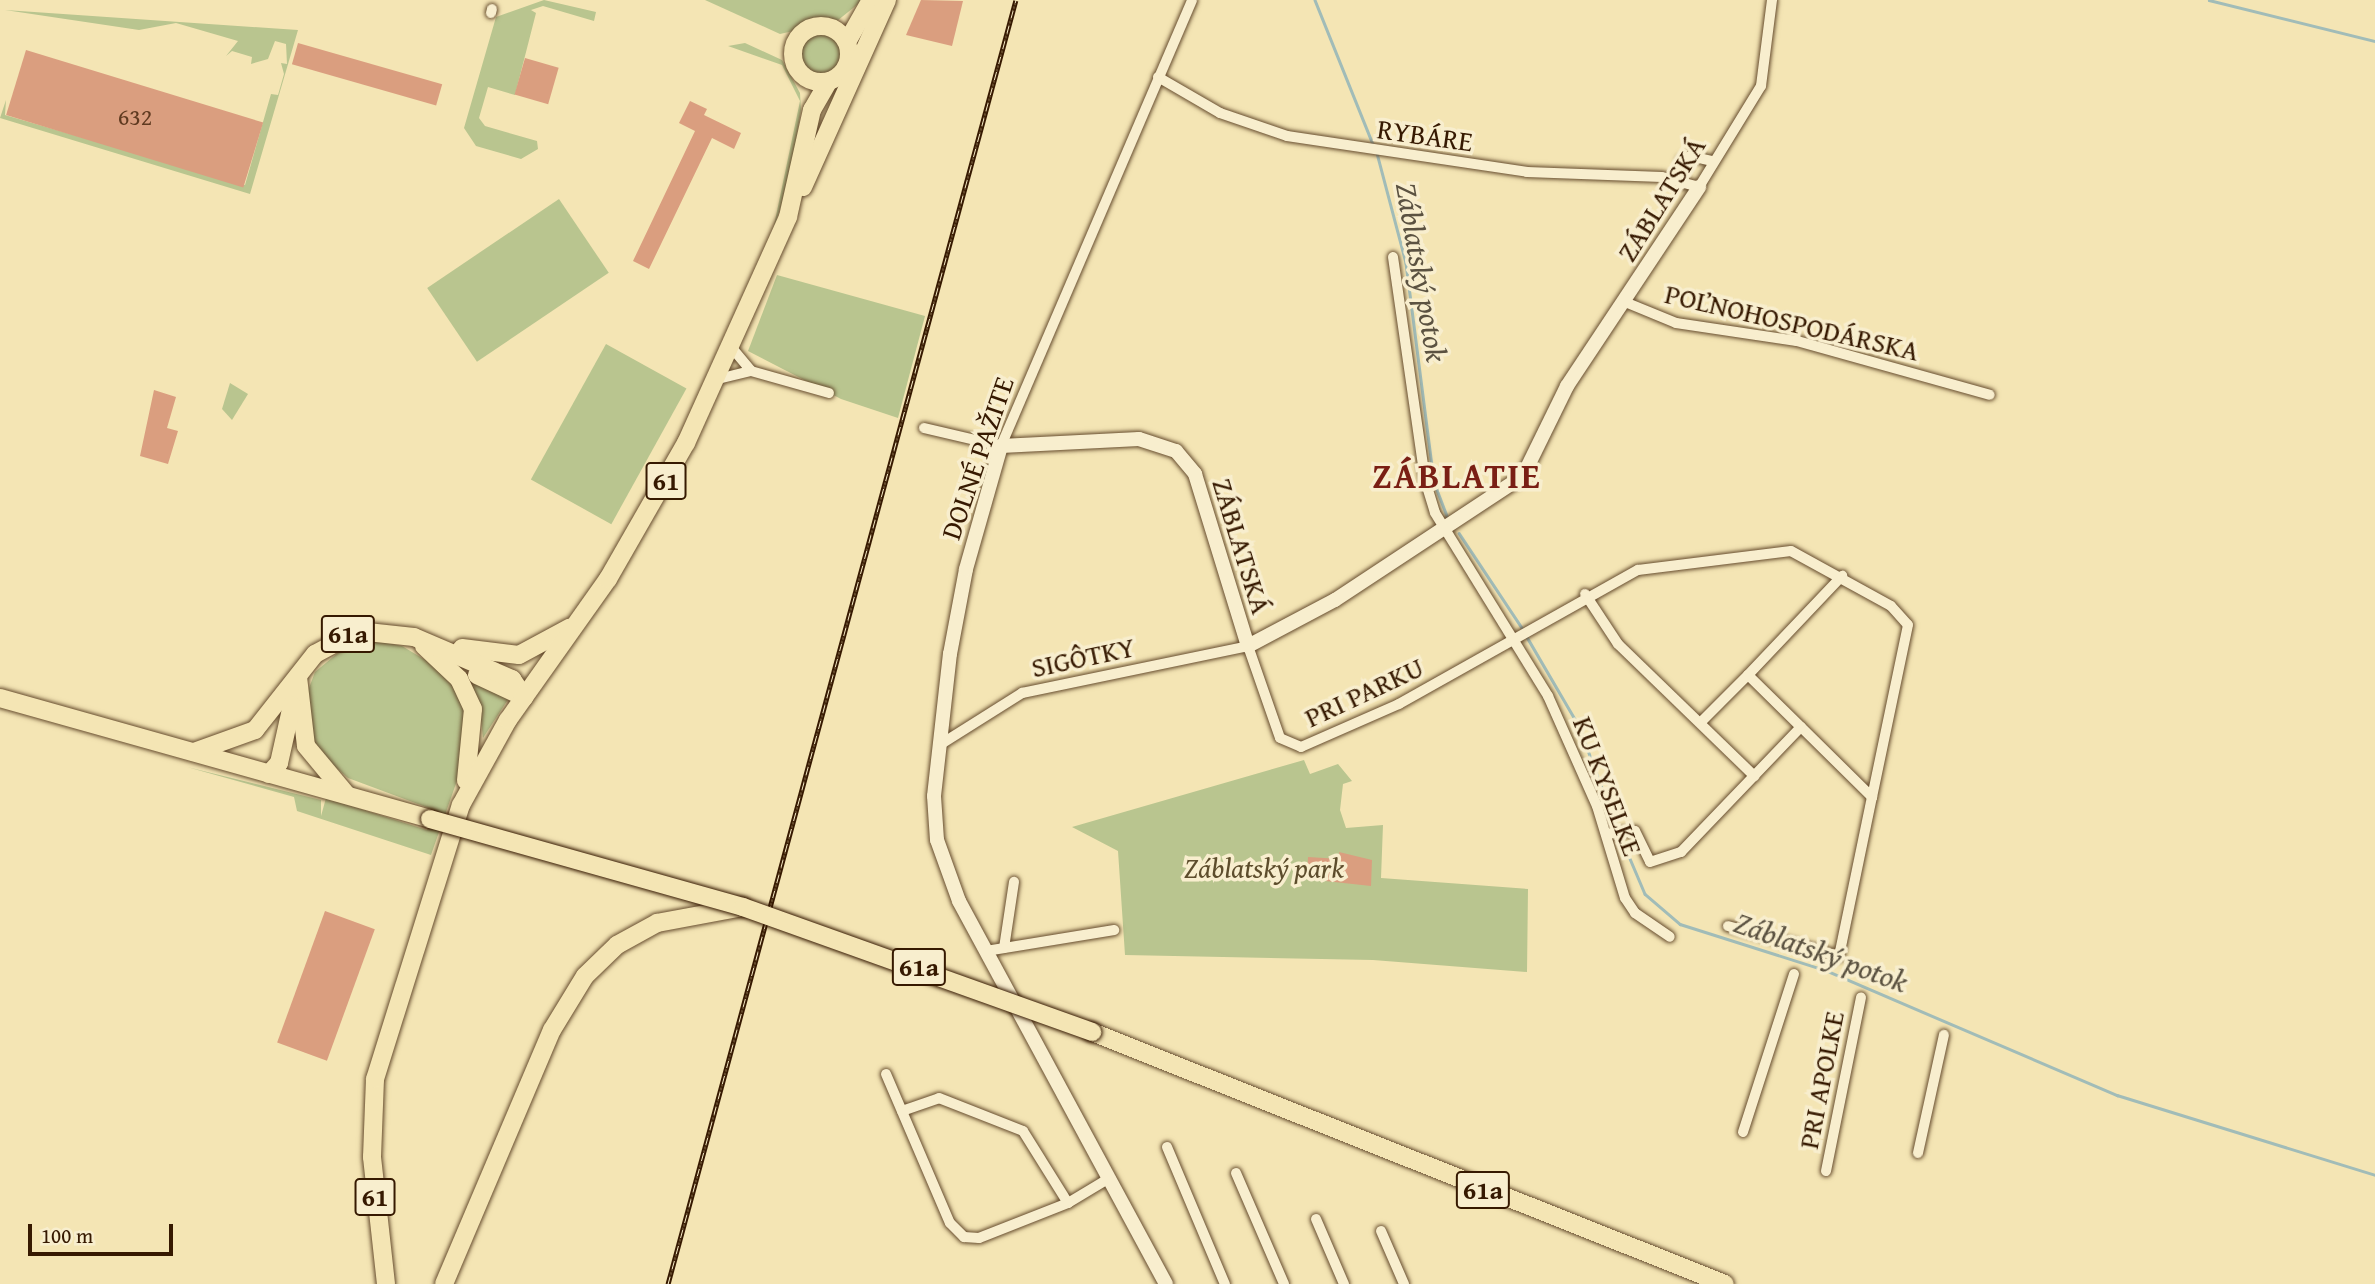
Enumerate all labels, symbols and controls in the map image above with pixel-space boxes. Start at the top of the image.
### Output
house number: 632 [118,103,152,131]
street label: RYBÁRE [1375,112,1475,158]
street label: ZÁBLATSKÁ [1610,131,1712,267]
water label: Záblatský potok [1388,179,1456,365]
street label: POĽNOHOSPODÁRSKA [1662,276,1922,368]
street label: DOLNÉ PAŽITE [933,372,1021,544]
district label: ZÁBLATIE [1373,455,1541,497]
road number: 61 [645,458,687,503]
street label: ZÁBLATSKÁ [1205,474,1279,618]
road number: 61a [320,612,376,656]
street label: SIGÔTKY [1028,630,1138,684]
street label: PRI PARKU [1299,650,1429,734]
street label: KU KYSELKE [1566,712,1650,860]
park label: Záblatský park [1184,851,1344,885]
water label: Záblatský potok [1729,904,1913,1000]
road number: 61a [891,944,947,990]
street label: PRI APOLKE [1791,1008,1851,1152]
road number: 61a [1455,1168,1511,1212]
road number: 61 [354,1174,396,1220]
scale bar [32,1210,177,1254]
text: 100 m [41,1220,93,1251]

